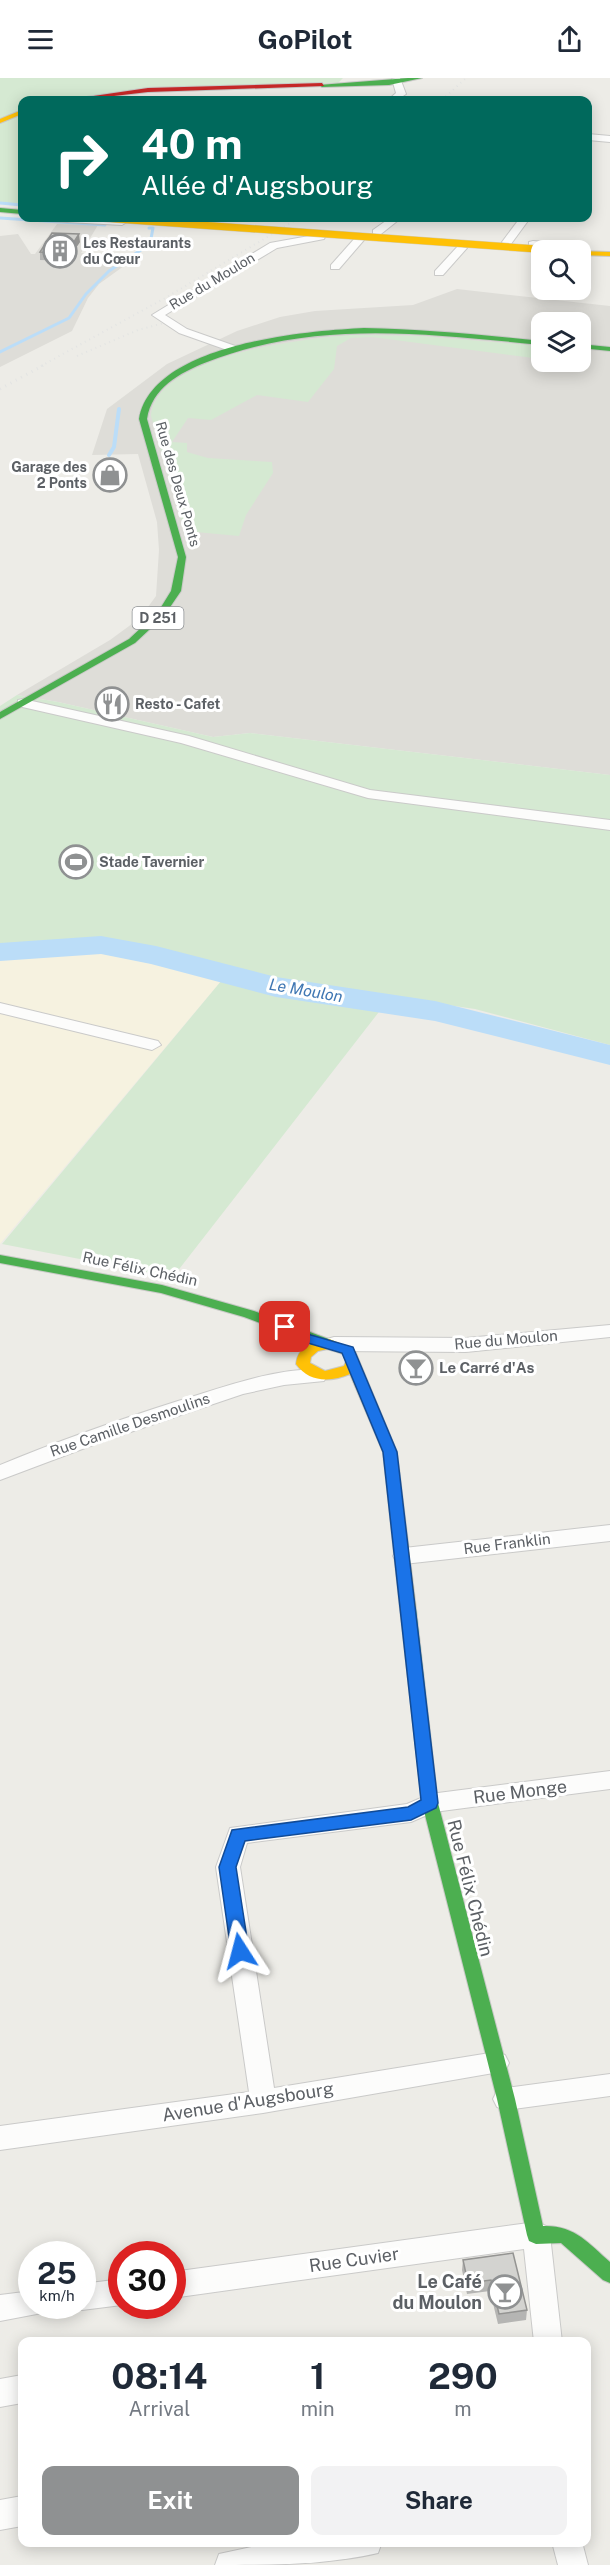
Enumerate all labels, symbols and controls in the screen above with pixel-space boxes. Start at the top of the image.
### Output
icon: menu [24,23,57,56]
text: GoPilot [258,23,352,55]
icon: share [553,23,586,56]
text: 40 m [141,119,243,168]
icon: right [42,120,120,198]
text: Allée d'Augsbourg [141,169,373,201]
building icon: Les Restaurants du Cœur [42,233,78,269]
place label: Les Restaurants du Cœur [83,235,191,267]
map controls [531,240,591,372]
button: search [531,240,591,300]
street label: Rue du Moulon [166,249,258,313]
button: layers [531,312,591,372]
street label: Rue des Deux Ponts [152,420,204,548]
shop icon: Garage des 2 Ponts [92,457,128,493]
place label: Garage des 2 Ponts [11,459,87,491]
road number: D 251 [132,607,184,629]
restaurant icon: Resto - Cafet [94,686,130,722]
place label: Resto - Cafet [135,696,220,712]
sports icon: Stade Tavernier [58,844,94,880]
place label: Stade Tavernier [99,854,204,870]
water label: Le Moulon [268,975,344,1006]
street label: Rue Félix Chédin [81,1248,199,1289]
pin [259,1301,310,1352]
icon: arrive [268,1310,301,1343]
street label: Rue du Moulon [454,1327,558,1352]
bar icon: Le Carré d'As [398,1350,434,1386]
place label: Le Carré d'As [439,1359,534,1376]
street label: Rue Camille Desmoulins [48,1389,212,1460]
street label: Rue Franklin [462,1530,551,1557]
street label: Rue Monge [472,1775,568,1808]
street label: Rue Félix Chédin [443,1817,498,1959]
position arrow [208,1919,272,1983]
street label: Avenue d'Augsbourg [161,2078,335,2125]
speed limit sign: 30 [108,2241,186,2319]
street label: Rue Cuvier [308,2243,400,2276]
text: 25 [37,2255,77,2291]
place label: Le Café du Moulon [393,2271,482,2313]
bar icon: Le Café du Moulon [487,2274,523,2310]
text: km/h [39,2287,75,2304]
text: 08:14 [111,2355,207,2397]
text: 1 [310,2355,325,2397]
text: 290 [428,2355,498,2397]
text: Arrival [128,2397,190,2421]
text: min [301,2397,335,2421]
text: m [454,2397,471,2421]
button: Exit [42,2466,299,2535]
button: Share [311,2466,567,2535]

